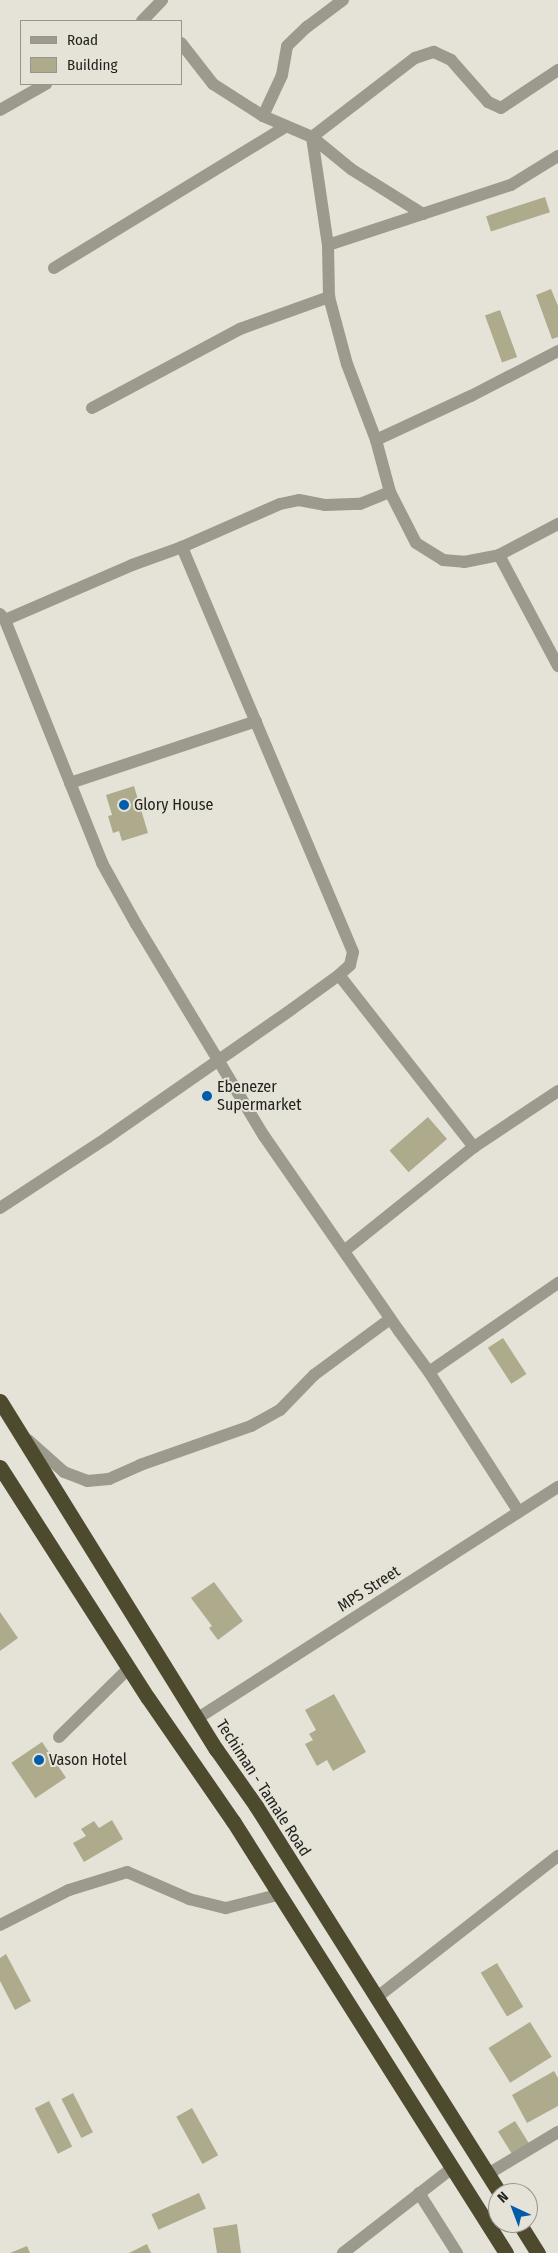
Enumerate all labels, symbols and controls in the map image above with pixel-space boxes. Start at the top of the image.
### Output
legend [20,20,182,85]
text: Road [67,31,98,49]
text: Building [67,56,118,74]
place label: Glory House [134,795,213,815]
marker: Glory House [118,799,130,811]
place label: Ebenezer Supermarket [217,1077,301,1115]
marker: Ebenezer Supermarket [201,1090,213,1102]
street label: MPS Street [334,1562,404,1616]
street label: Techiman - Tamale Road [212,1716,314,1860]
place label: Vason Hotel [49,1750,127,1770]
marker: Vason Hotel [33,1754,45,1766]
north arrow [488,2183,538,2233]
text: N [494,2188,512,2206]

